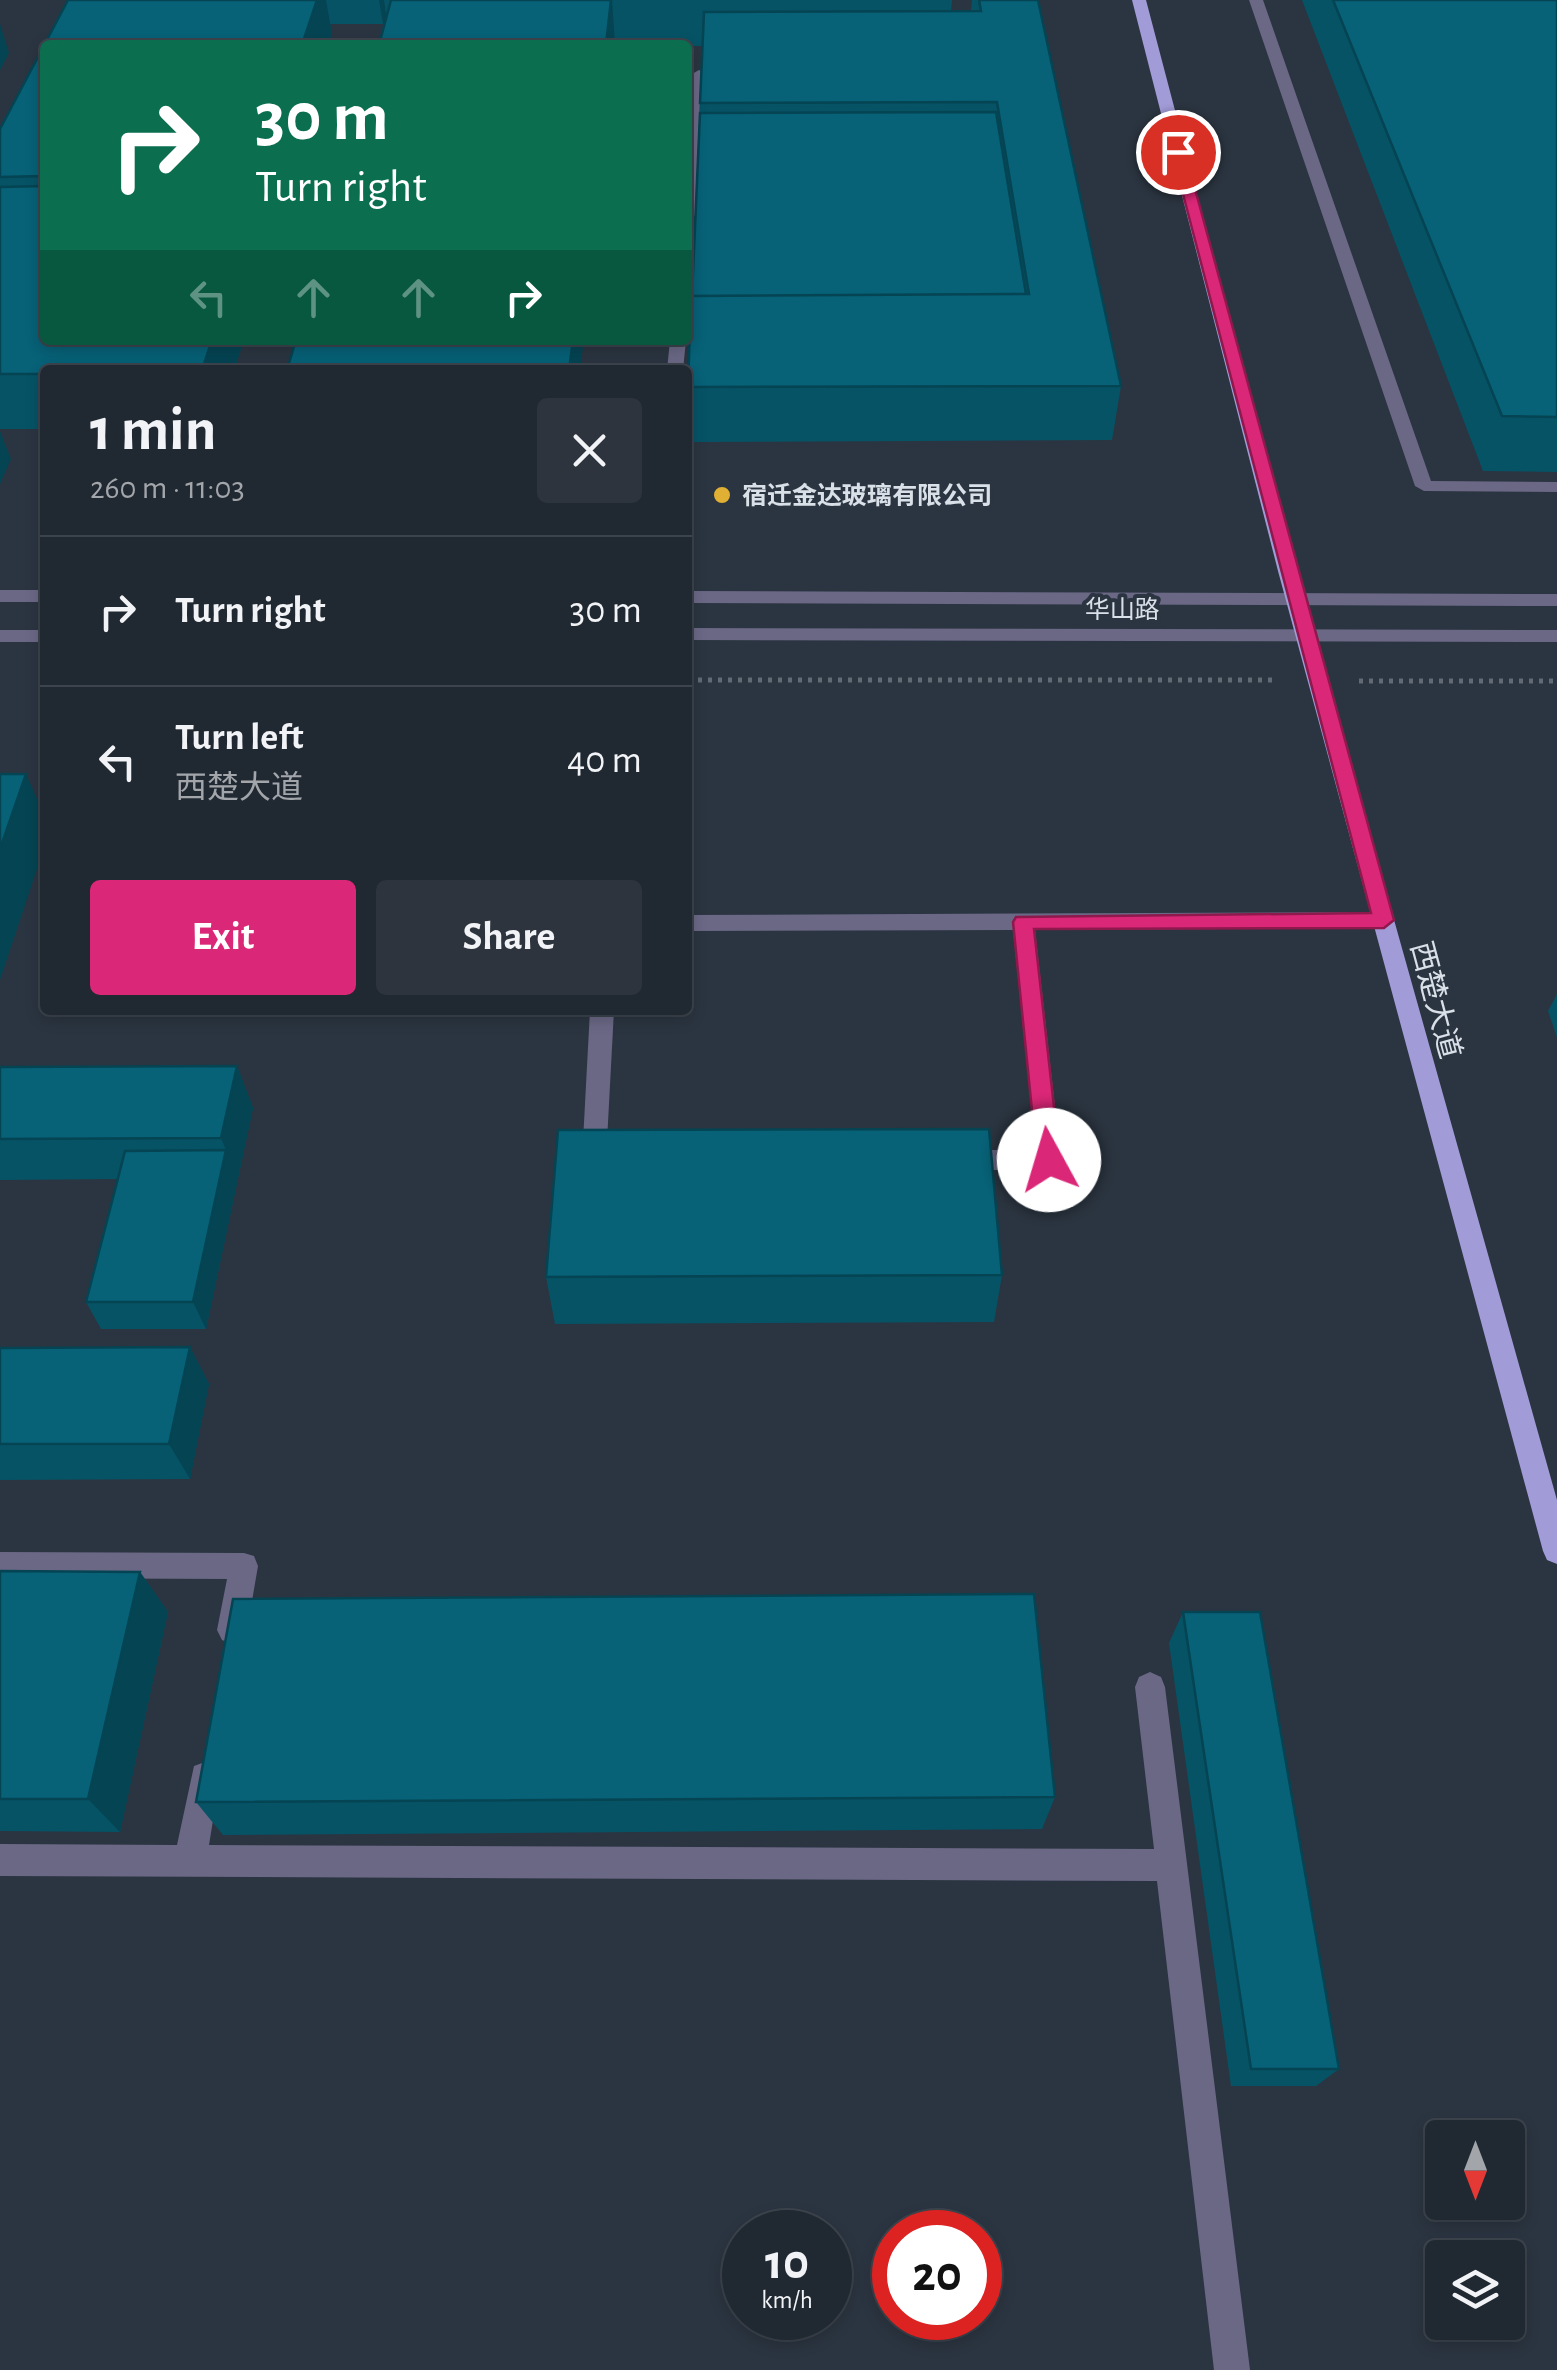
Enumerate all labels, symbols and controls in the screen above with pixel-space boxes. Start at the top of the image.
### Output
icon: right [90,80,220,210]
text: 30 m [255,83,389,153]
pin [1136,110,1221,195]
icon: arrive [1151,125,1206,180]
text: Turn right [255,165,427,210]
icon: left [181,270,236,325]
icon: ahead [286,270,341,325]
icon: ahead [391,270,446,325]
icon: right [496,270,551,325]
button: close [537,398,642,503]
text: 1 min [90,401,216,461]
text: 260 m · 11:03 [90,472,245,504]
place label: 宿迁金达玻璃有限公司 [742,482,992,509]
marker: 宿迁金达玻璃有限公司 [711,484,733,506]
icon: right [90,584,145,639]
text: Turn right [175,592,325,630]
text: 30 m [570,592,642,630]
street label: 华山路 [1084,596,1160,623]
text: Turn left [175,719,303,757]
icon: left [90,734,145,789]
text: 40 m [567,742,642,780]
text: 西楚大道 [175,772,303,804]
button: Exit [90,880,356,995]
button: Share [376,880,642,995]
street label: 西楚大道 [1405,938,1467,1062]
position arrow [997,1108,1101,1212]
north arrow [1425,2120,1525,2220]
map controls [1425,2120,1525,2340]
speed limit sign: 20 [872,2210,1002,2340]
text: 10 [765,2238,809,2288]
button: layers [1425,2240,1525,2340]
text: km/h [761,2288,813,2313]

